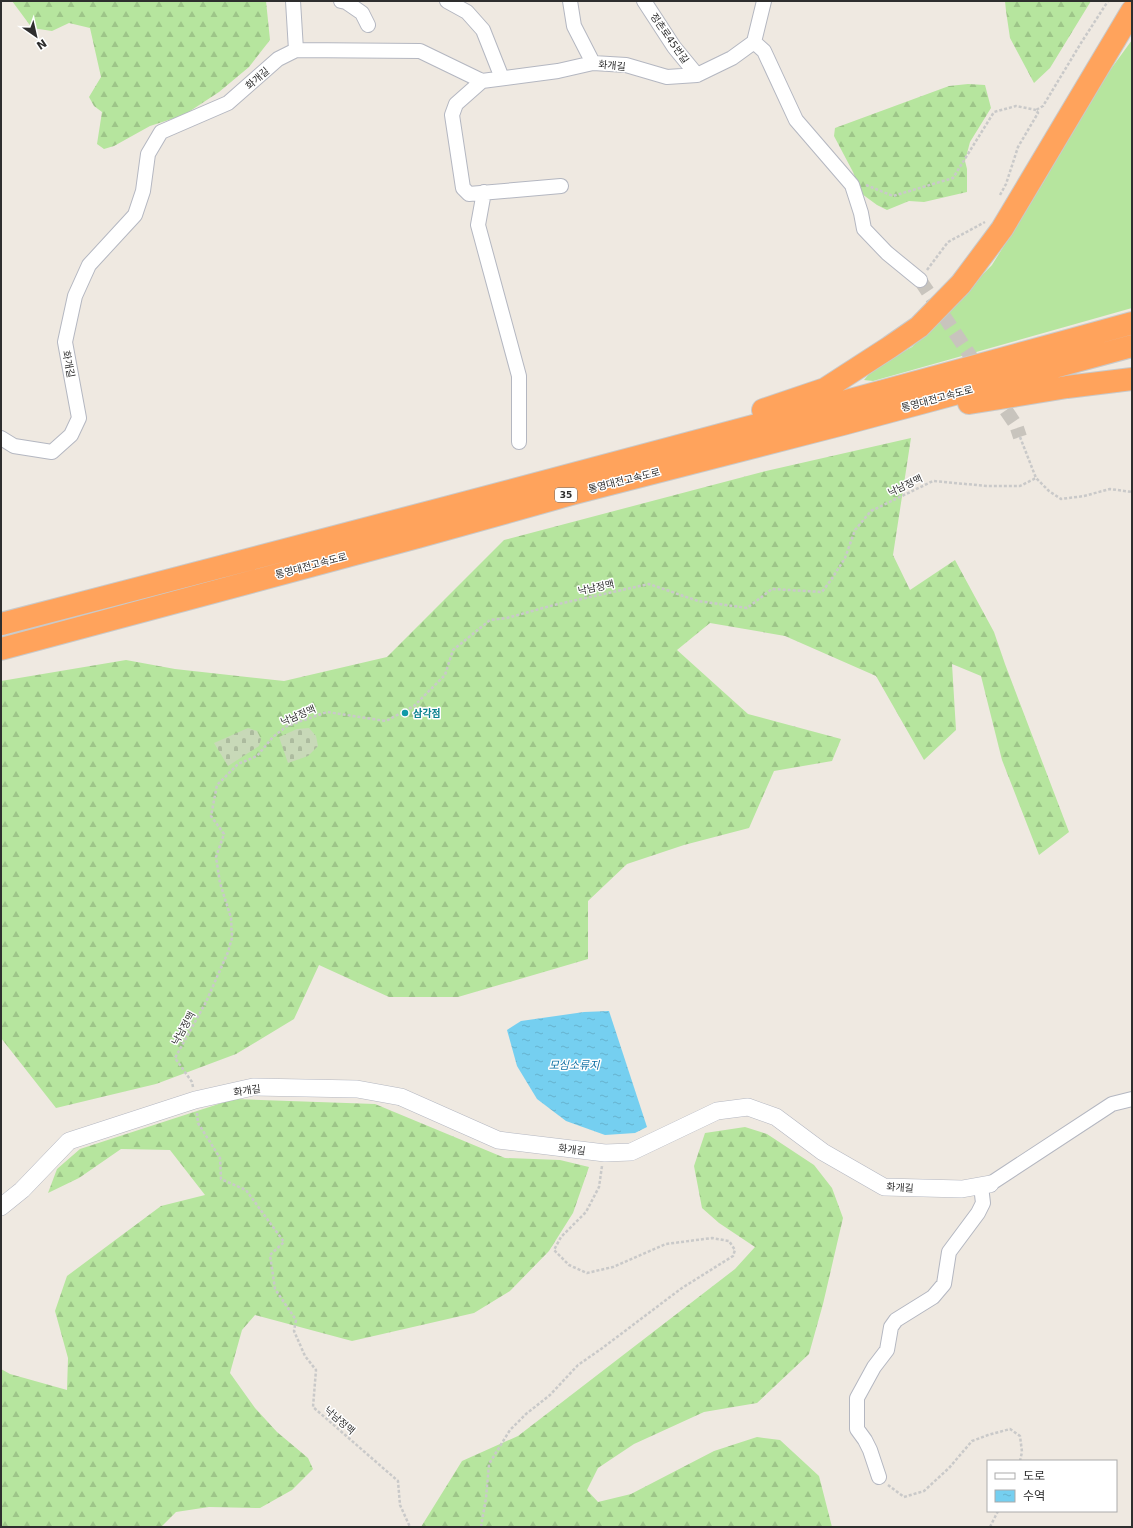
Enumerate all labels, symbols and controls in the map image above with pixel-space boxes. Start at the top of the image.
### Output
street label: 정촌로45번길 [648,11,691,65]
north arrow [16,16,56,56]
text: N [34,36,49,52]
street label: 화개길 [598,59,626,72]
street label: 화개길 [243,65,271,92]
street label: 화개길 [60,349,77,379]
street label: 통영대전고속도로 [900,384,974,413]
street label: 통영대전고속도로 [587,466,661,495]
street label: 낙남정맥 [886,473,924,498]
road number: 35 [555,488,577,502]
street label: 통영대전고속도로 [274,551,348,580]
street label: 낙남정맥 [577,578,615,597]
street label: 낙남정맥 [279,703,317,728]
marker: 삼각점 [400,708,410,718]
place label: 삼각점 [413,708,441,719]
street label: 낙남정맥 [170,1009,197,1047]
water label: 모심소류지 [549,1059,600,1072]
street label: 화개길 [233,1083,262,1098]
street label: 화개길 [558,1142,586,1157]
street label: 화개길 [886,1181,914,1194]
street label: 낙남정맥 [322,1404,357,1437]
legend [987,1460,1117,1512]
text: 도로 [1023,1469,1045,1483]
text: 수역 [1023,1489,1045,1503]

